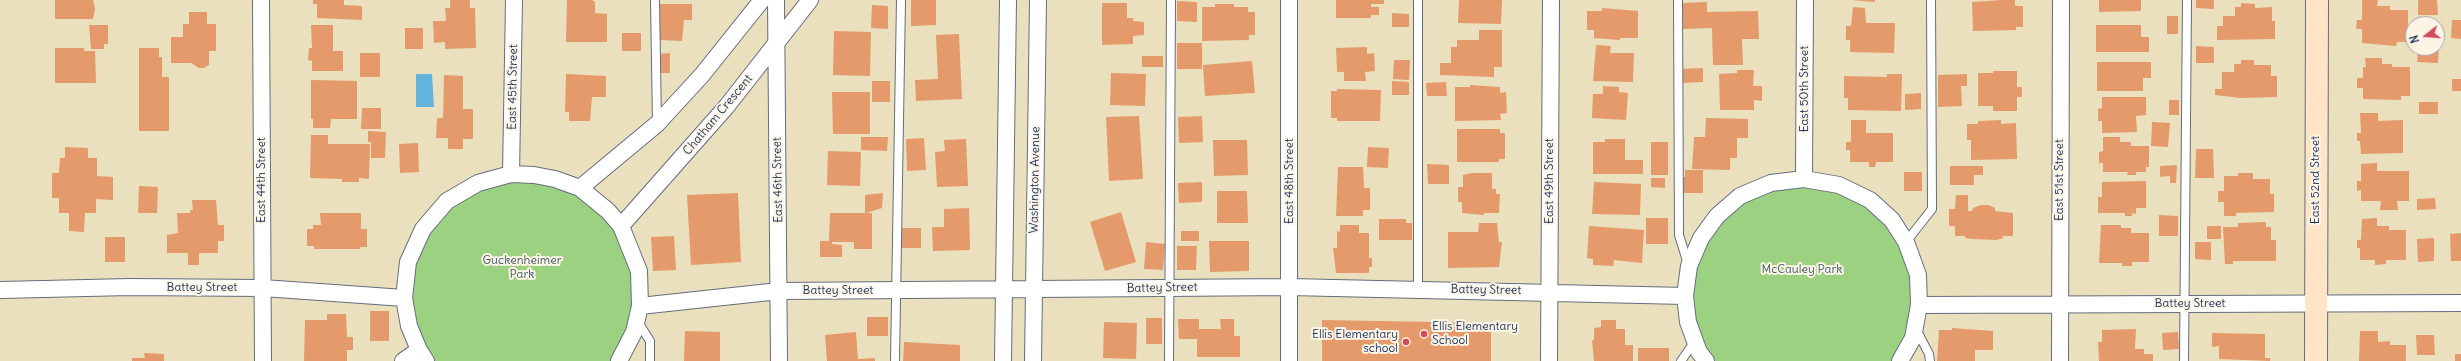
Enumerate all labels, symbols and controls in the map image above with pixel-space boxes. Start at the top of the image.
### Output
north arrow [2405,16,2445,56]
text: N [2407,34,2422,45]
street label: East 45th Street [505,44,521,130]
street label: East 50th Street [1798,46,1812,132]
street label: Chatham Crescent [680,72,756,158]
street label: Washington Avenue [1027,126,1043,234]
street label: East 52nd Street [2309,136,2323,224]
street label: East 44th Street [255,137,269,223]
street label: East 46th Street [770,137,786,223]
street label: East 48th Street [1283,138,1297,224]
street label: East 49th Street [1543,138,1557,224]
street label: East 51st Street [2053,139,2067,221]
park label: Guckenheimer Park [482,254,562,282]
park label: McCauley Park [1762,263,1842,277]
street label: Battey Street [1126,280,1198,296]
street label: Battey Street [167,281,237,295]
street label: Battey Street [1450,282,1522,298]
street label: Battey Street [803,284,873,298]
street label: Battey Street [2155,297,2225,311]
place label: Ellis Elementary School [1432,320,1518,348]
place label: Ellis Elementary school [1312,328,1398,356]
marker: Ellis Elementary School [1419,329,1429,339]
marker: Ellis Elementary school [1401,337,1411,347]

